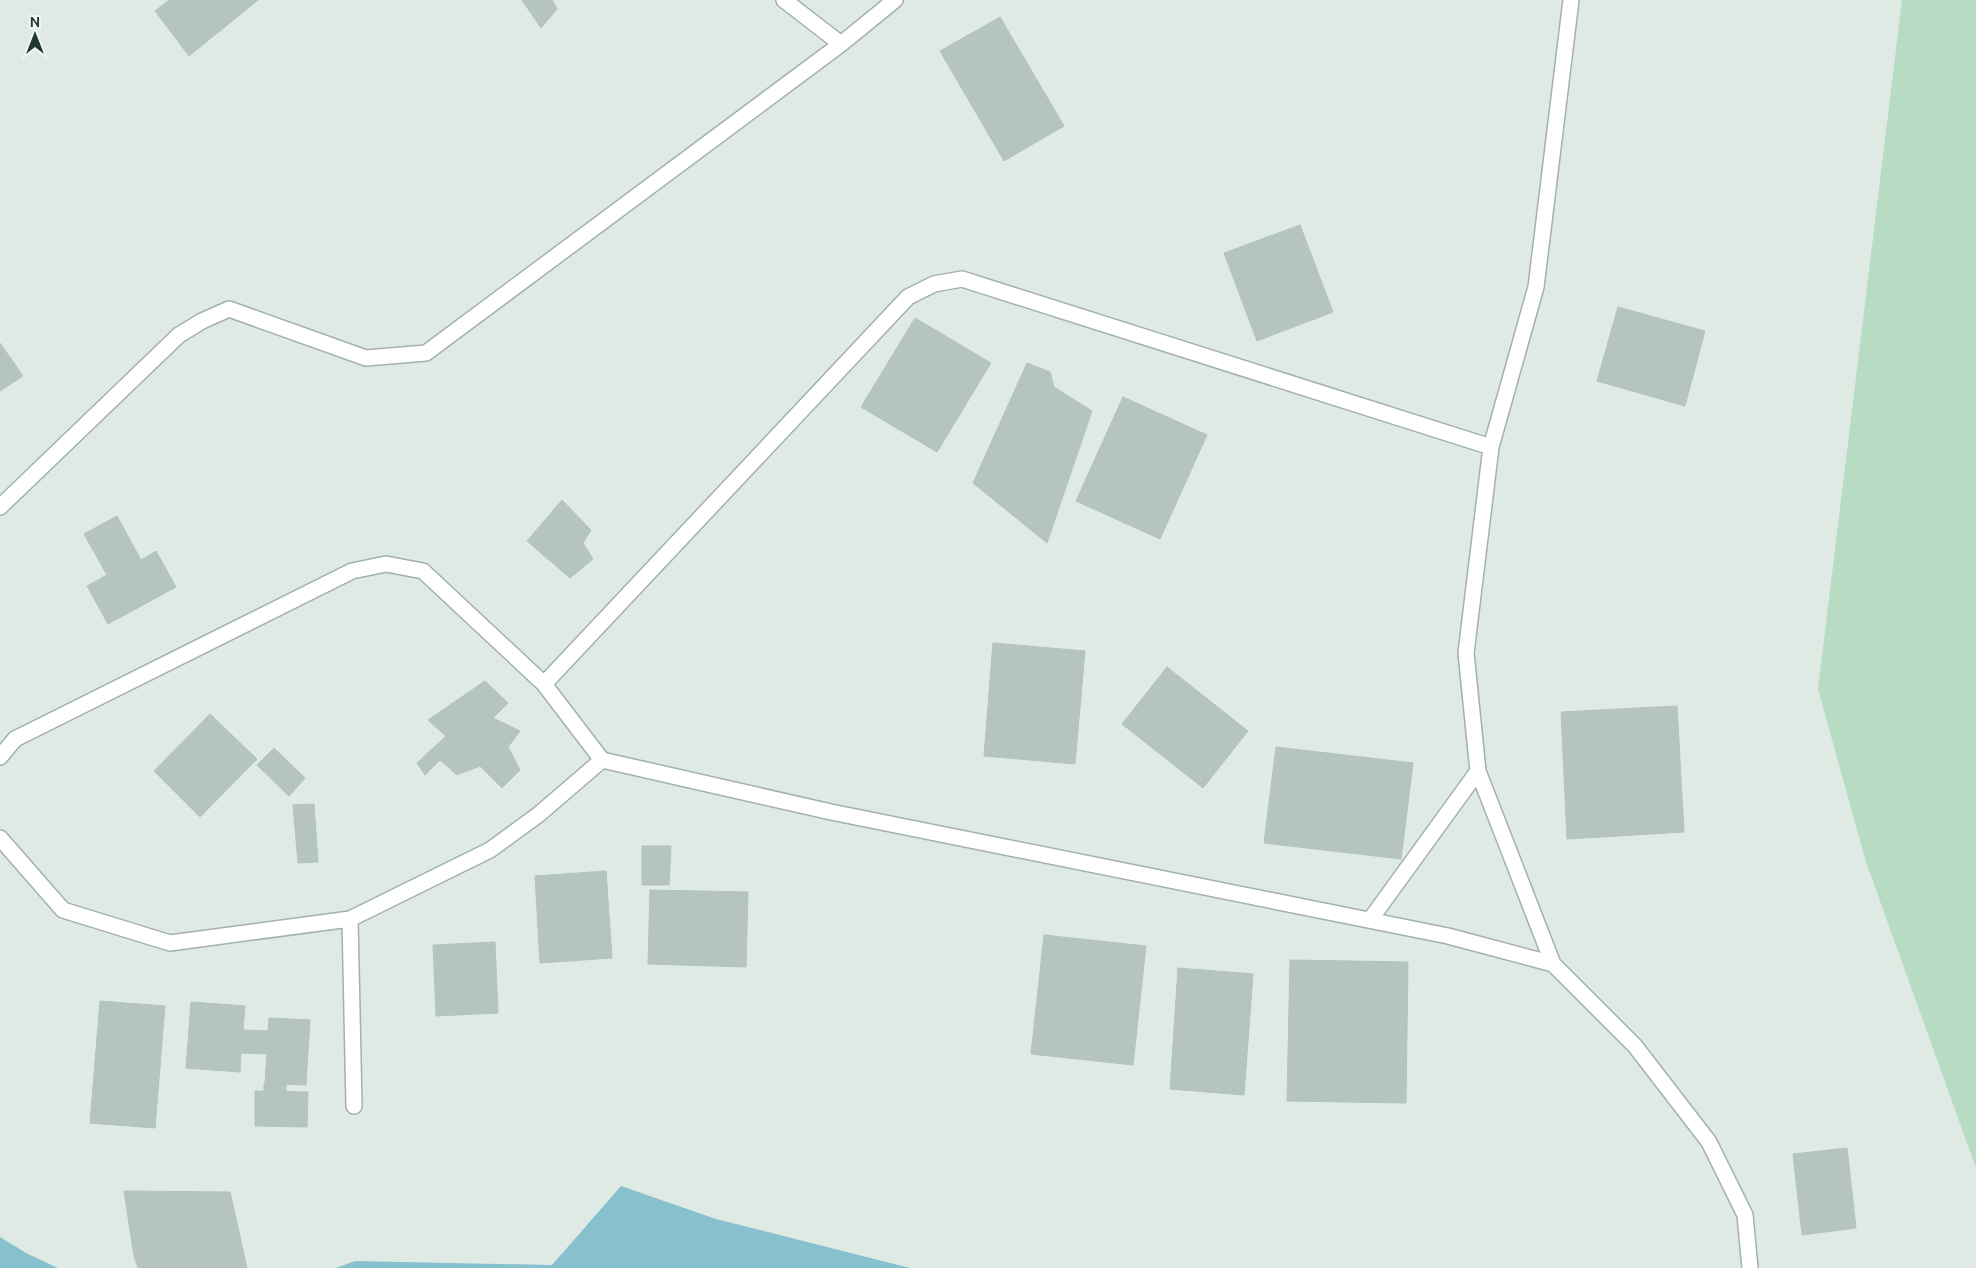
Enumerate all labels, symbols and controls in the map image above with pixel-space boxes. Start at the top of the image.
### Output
north arrow [10,10,60,60]
text: N [30,14,40,30]

